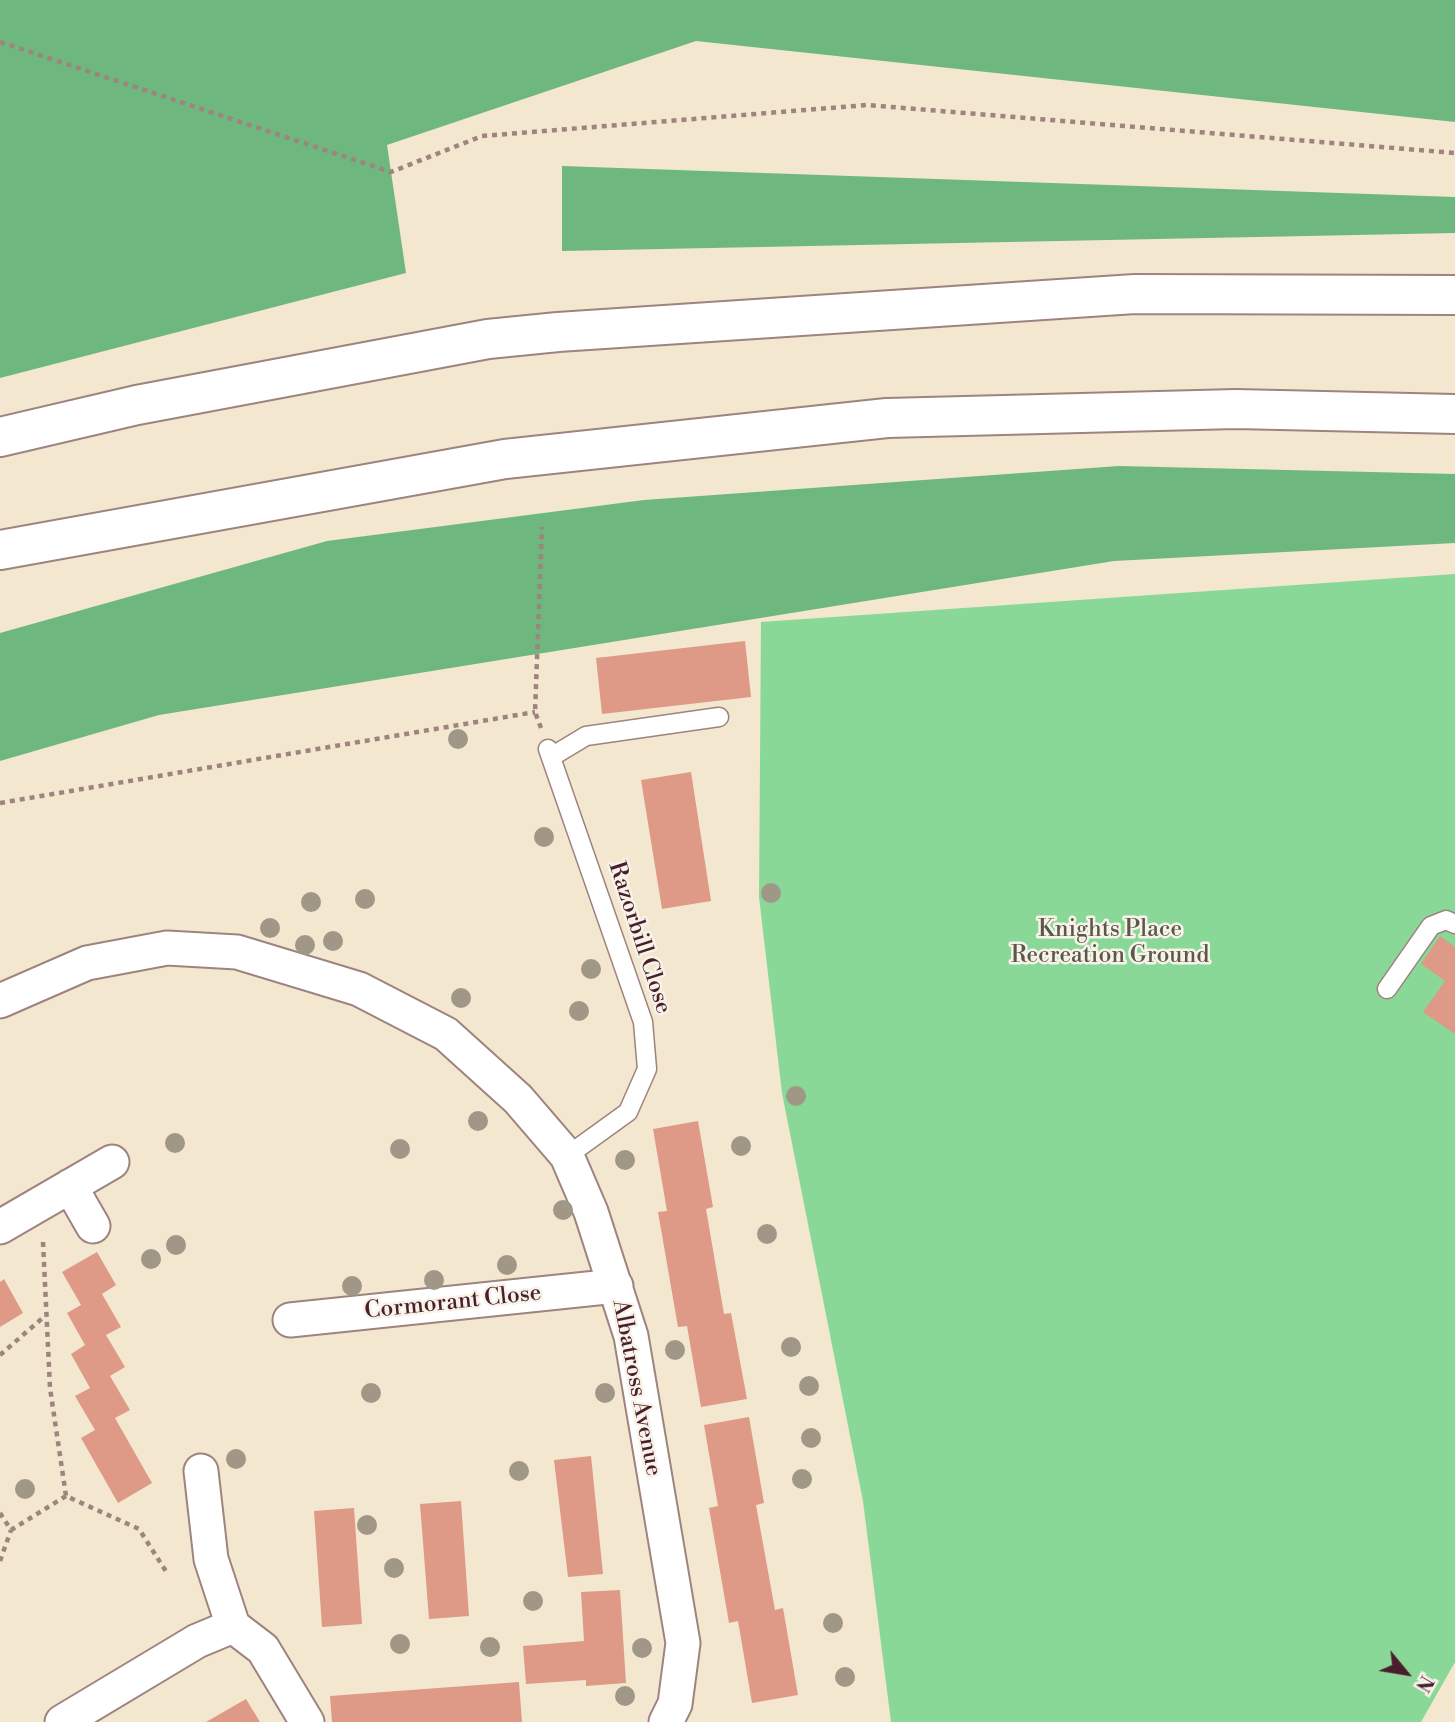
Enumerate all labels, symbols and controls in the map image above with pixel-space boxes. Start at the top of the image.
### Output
street label: Razorbill Close [601,859,677,1017]
park label: Knights Place Recreation Ground [1011,916,1209,970]
street label: Cormorant Close [363,1280,543,1326]
street label: Albatross Avenue [605,1298,667,1478]
north arrow [1371,1638,1441,1708]
text: N [1410,1671,1438,1696]

